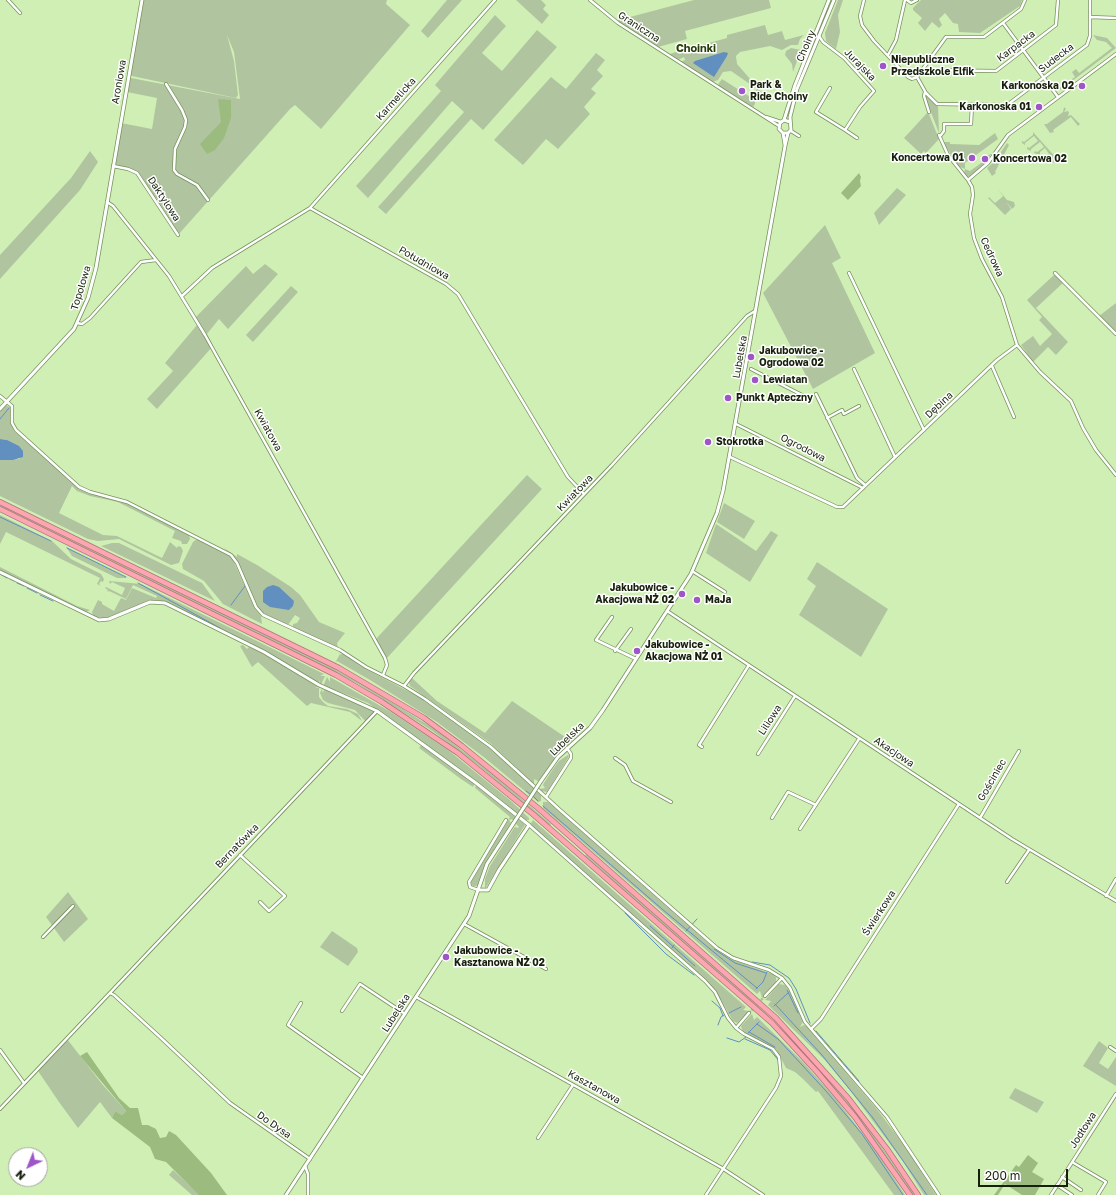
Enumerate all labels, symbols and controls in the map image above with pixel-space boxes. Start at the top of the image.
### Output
street label: Graniczna [616,9,662,45]
street label: Choiny [794,28,818,64]
street label: Karpacka [994,28,1038,64]
street label: Sudecka [1036,41,1076,75]
district label: Choinki [676,42,716,56]
street label: Jurajska [842,46,878,84]
place label: Niepubliczne Przedszkole Elfik [891,54,974,78]
street label: Aroniowa [109,59,129,105]
marker: Niepubliczne Przedszkole Elfik [878,61,888,71]
street label: Karmelicka [374,75,418,123]
place label: Park & Ride Choiny [750,79,808,102]
place label: Karkonoska 02 [1001,80,1074,92]
marker: Karkonoska 02 [1077,81,1087,91]
marker: Park & Ride Choiny [737,86,747,96]
place label: Karkonoska 01 [959,101,1031,113]
marker: Karkonoska 01 [1034,102,1044,112]
place label: Koncertowa 01 [891,152,964,164]
marker: Koncertowa 01 [967,153,977,163]
place label: Koncertowa 02 [993,153,1067,165]
marker: Koncertowa 02 [980,154,990,164]
street label: Daktylowa [145,174,183,224]
street label: Cedrowa [978,235,1006,279]
street label: Południowa [397,244,451,282]
street label: Topolowa [69,264,93,312]
street label: Lubelska [730,335,750,379]
place label: Jakubowice - Ogrodowa 02 [759,345,824,368]
marker: Jakubowice - Ogrodowa 02 [746,352,756,362]
place label: Lewiatan [763,374,807,386]
marker: Lewiatan [750,375,760,385]
street label: Dębina [923,389,955,421]
place label: Punkt Apteczny [736,392,813,404]
marker: Punkt Apteczny [723,393,733,403]
street label: Kwiatowa [252,407,284,453]
street label: Ogrodowa [778,432,828,464]
place label: Stokrotka [716,436,764,448]
marker: Stokrotka [703,437,713,447]
street label: Kwiatowa [555,472,595,514]
place label: Jakubowice - Akacjowa NŻ 02 [596,582,674,606]
marker: Jakubowice - Akacjowa NŻ 02 [677,589,687,599]
place label: MaJa [705,594,731,606]
marker: MaJa [692,595,702,605]
place label: Jakubowice - Akacjowa NŻ 01 [645,639,722,662]
marker: Jakubowice - Akacjowa NŻ 01 [632,646,642,656]
street label: Liliowa [756,703,784,737]
street label: Lubelska [547,720,587,758]
street label: Akacjowa [872,734,916,770]
street label: Gościniec [975,757,1009,803]
street label: Bernatówka [213,821,261,871]
street label: Świerkowa [860,888,898,938]
place label: Jakubowice - Kasztanowa NŻ 02 [454,945,545,968]
marker: Jakubowice - Kasztanowa NŻ 02 [441,952,451,962]
street label: Lubelska [379,992,413,1034]
street label: Kasztanowa [566,1068,622,1106]
street label: Do Dysa [255,1109,293,1141]
street label: Jodłowa [1067,1110,1099,1150]
north arrow [8,1147,48,1187]
scale bar [980,1161,1070,1187]
text: N [13,1168,28,1183]
text: 200 m [985,1168,1020,1183]

